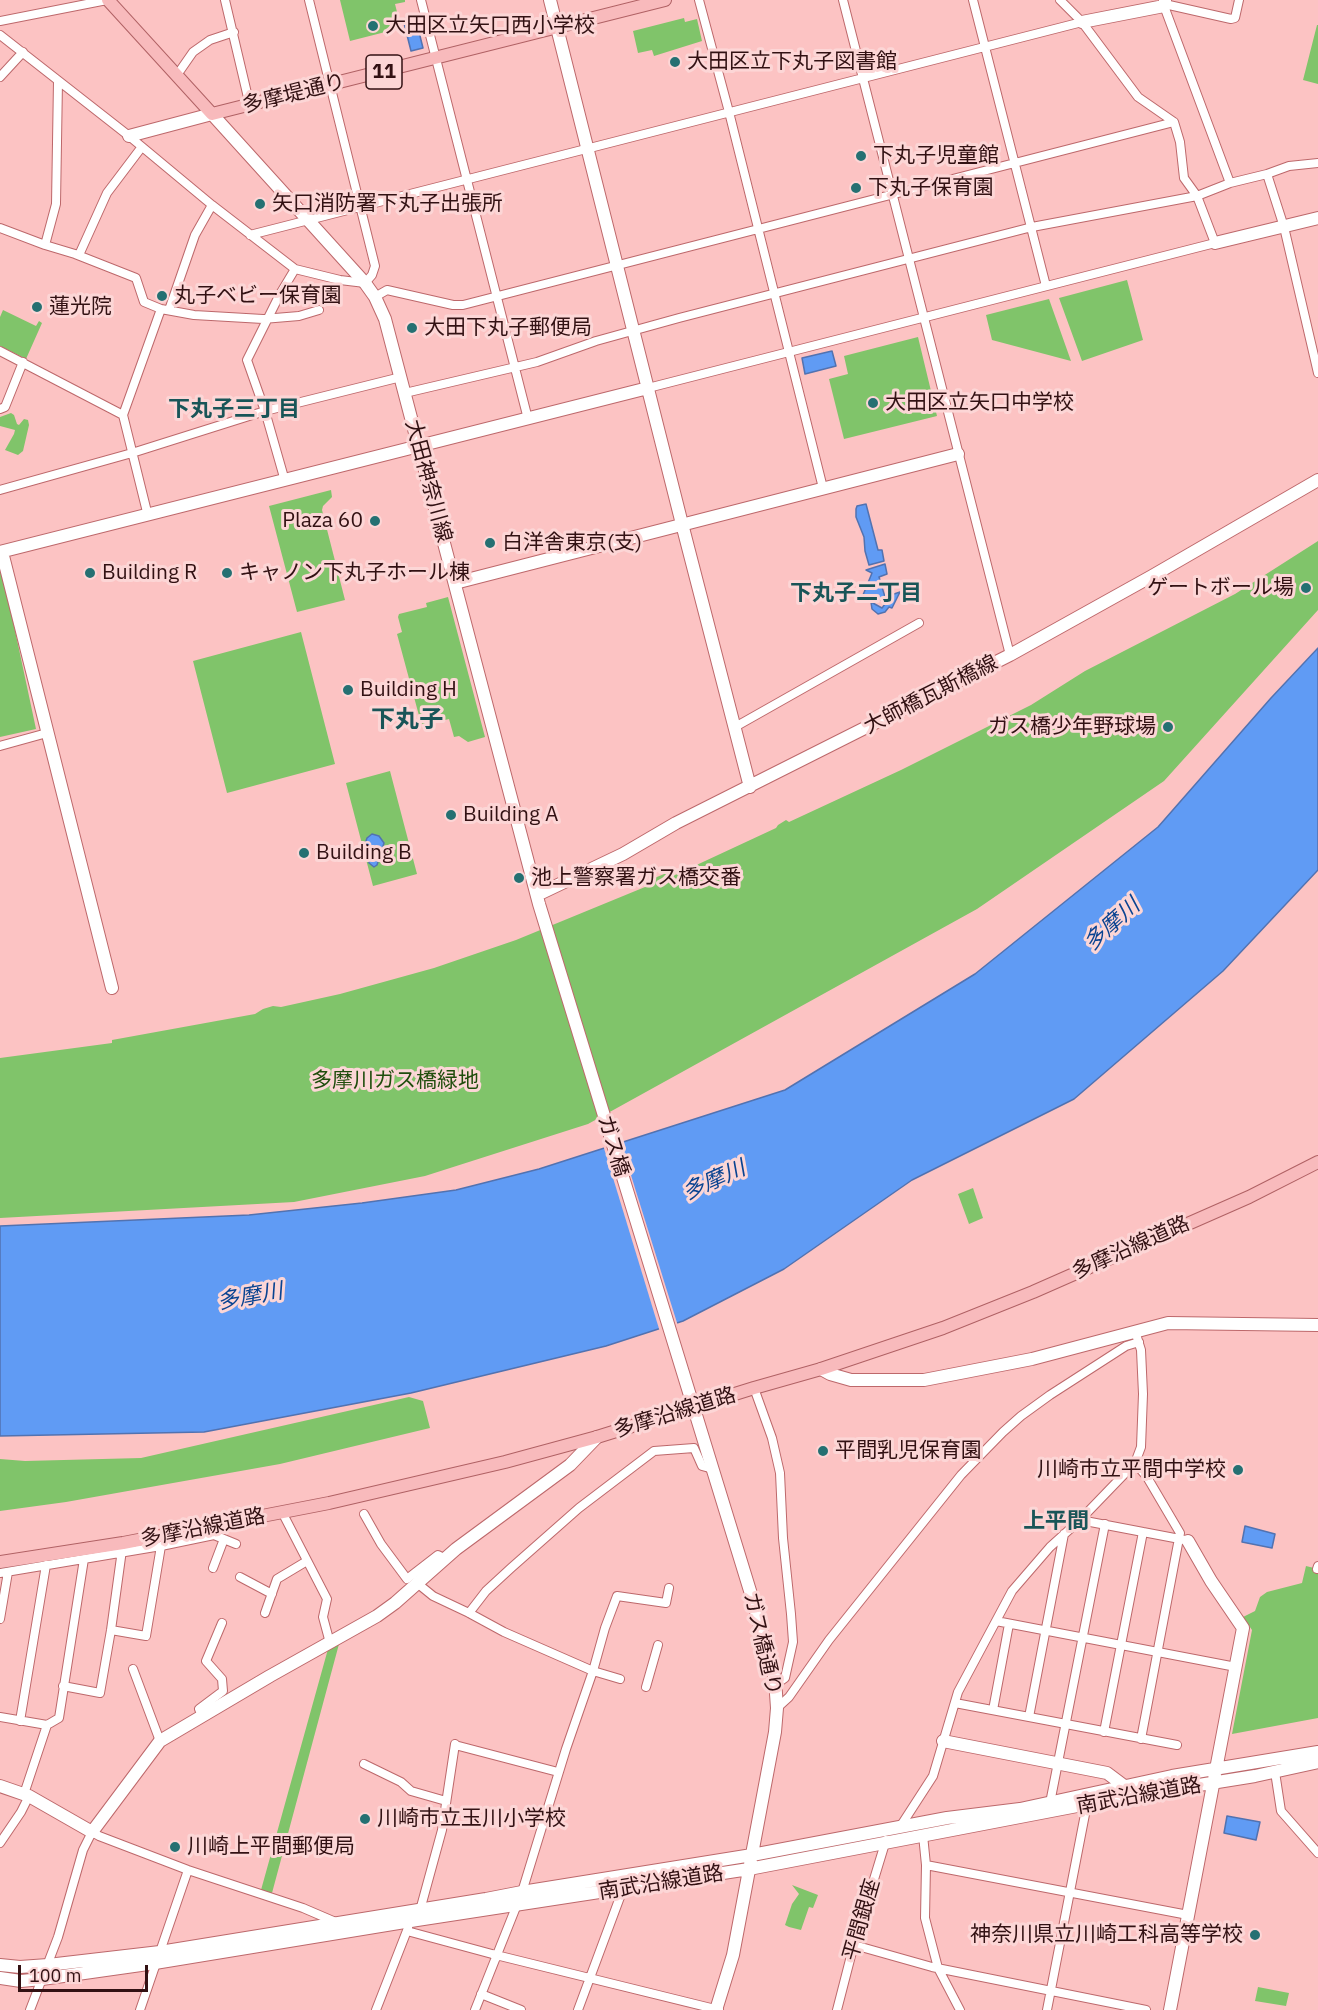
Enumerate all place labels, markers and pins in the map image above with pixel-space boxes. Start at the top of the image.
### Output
place label: 大田区立矢口西小学校 [385,13,595,39]
marker: 大田区立矢口西小学校 [366,19,380,33]
place label: 大田区立下丸子図書館 [687,49,897,75]
marker: 大田区立下丸子図書館 [668,55,682,69]
place label: 下丸子児童館 [873,143,999,169]
marker: 下丸子児童館 [854,149,868,163]
place label: 下丸子保育園 [868,175,994,201]
marker: 下丸子保育園 [849,181,863,195]
place label: 矢口消防署下丸子出張所 [272,191,503,217]
marker: 矢口消防署下丸子出張所 [253,197,267,211]
place label: 丸子ベビー保育園 [174,283,342,309]
marker: 丸子ベビー保育園 [155,289,169,303]
place label: 蓮光院 [49,294,112,320]
marker: 蓮光院 [30,300,44,314]
place label: 大田下丸子郵便局 [424,315,592,341]
marker: 大田下丸子郵便局 [405,321,419,335]
place label: 大田区立矢口中学校 [885,390,1074,416]
marker: 大田区立矢口中学校 [866,396,880,410]
place label: Plaza 60 [282,508,363,534]
marker: Plaza 60 [368,514,382,528]
place label: 白洋舎東京(支) [502,530,642,556]
marker: 白洋舎東京(支) [483,536,497,550]
place label: Building R [102,560,197,586]
place label: キャノン下丸子ホール棟 [239,560,470,586]
marker: Building R [83,566,97,580]
marker: キャノン下丸子ホール棟 [220,566,234,580]
place label: ゲートボール場 [1147,575,1294,601]
marker: ゲートボール場 [1299,581,1313,595]
place label: Building H [360,677,457,703]
marker: Building H [341,683,355,697]
place label: ガス橋少年野球場 [988,714,1156,740]
marker: ガス橋少年野球場 [1161,720,1175,734]
place label: Building A [463,802,558,828]
marker: Building A [444,808,458,822]
place label: Building B [316,840,412,866]
marker: Building B [297,846,311,860]
place label: 池上警察署ガス橋交番 [531,865,741,891]
marker: 池上警察署ガス橋交番 [512,871,526,885]
place label: 平間乳児保育園 [835,1438,982,1464]
marker: 平間乳児保育園 [816,1444,830,1458]
place label: 川崎市立平間中学校 [1037,1457,1226,1483]
marker: 川崎市立平間中学校 [1231,1463,1245,1477]
place label: 川崎市立玉川小学校 [377,1806,566,1832]
marker: 川崎市立玉川小学校 [358,1812,372,1826]
place label: 川崎上平間郵便局 [187,1834,355,1860]
marker: 川崎上平間郵便局 [168,1840,182,1854]
place label: 神奈川県立川崎工科高等学校 [970,1922,1243,1948]
marker: 神奈川県立川崎工科高等学校 [1248,1928,1262,1942]

